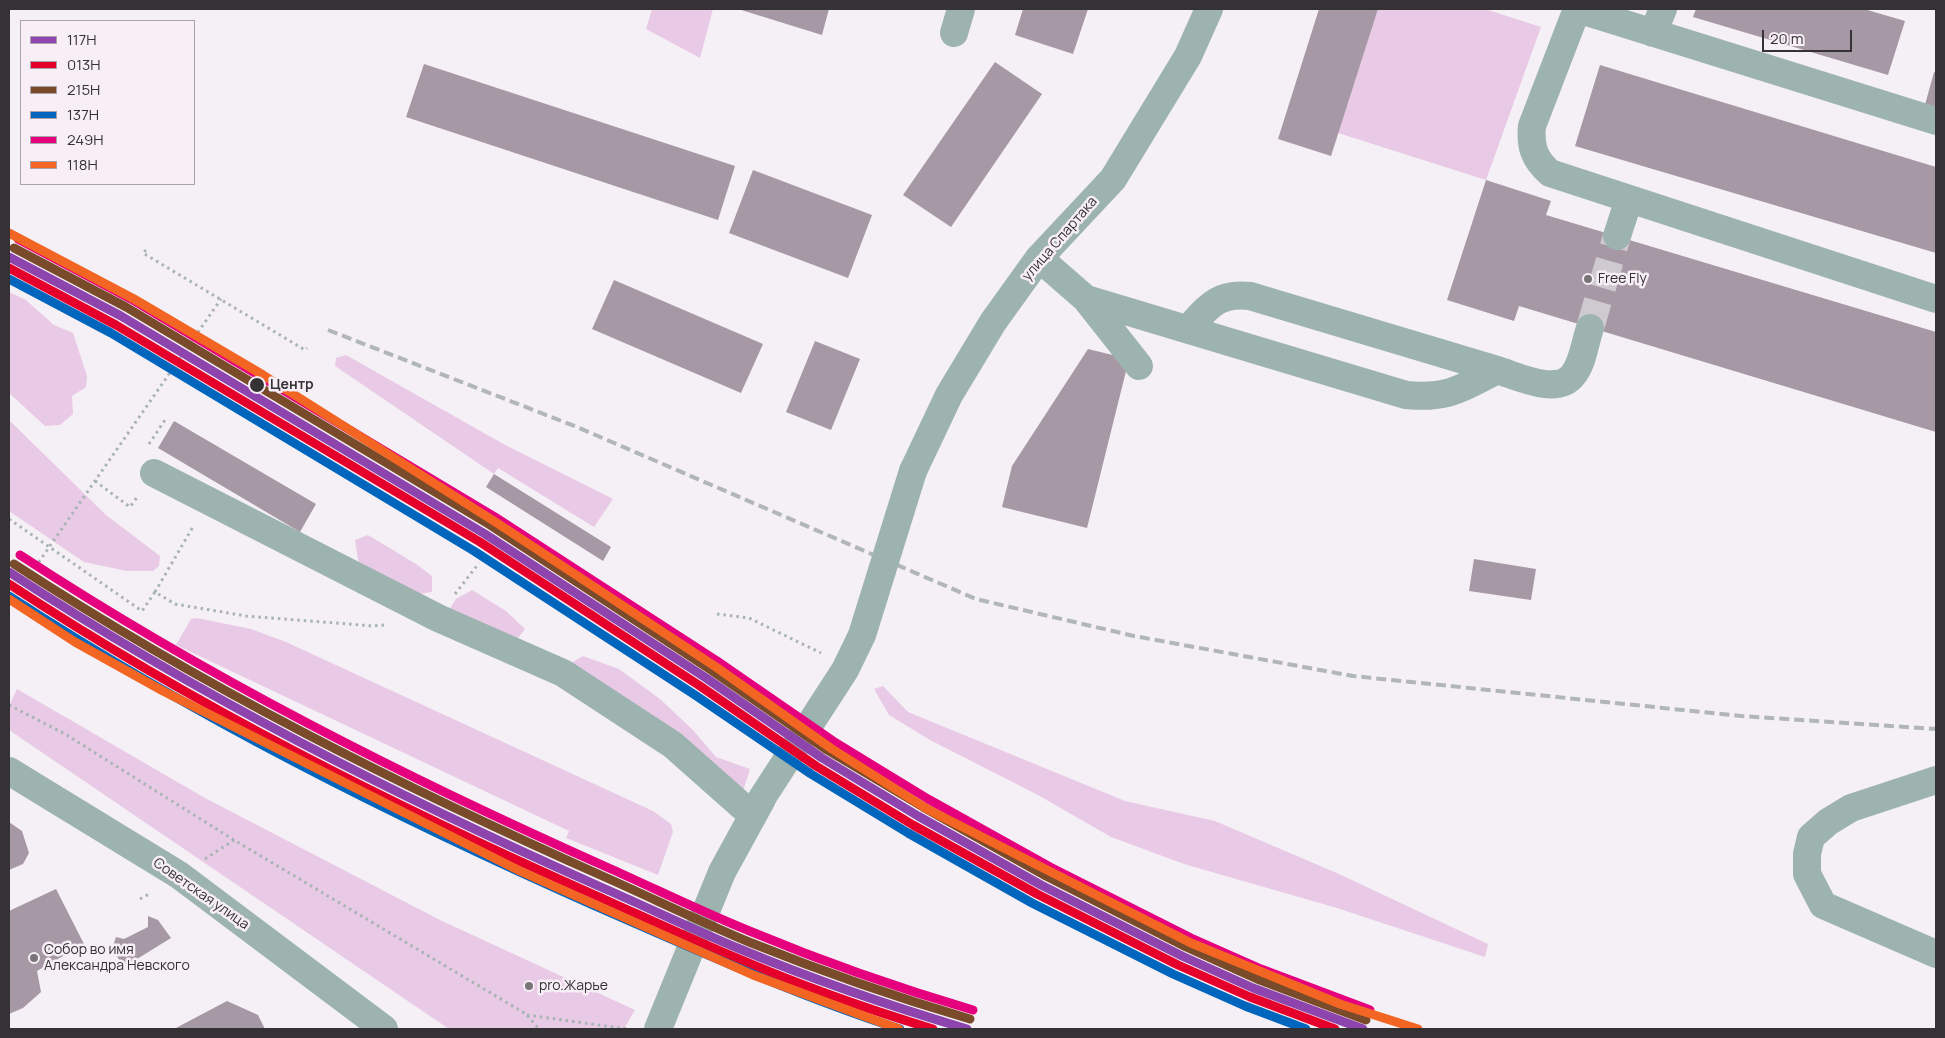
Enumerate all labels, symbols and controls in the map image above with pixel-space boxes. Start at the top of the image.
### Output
legend [20,20,195,185]
scale bar [1765,20,1855,52]
text: 20 m [1770,28,1803,49]
text: 117Н [67,29,97,50]
text: 013Н [67,54,101,75]
text: 215Н [67,79,100,100]
text: 137Н [67,104,99,125]
text: 249Н [67,129,104,150]
text: 118Н [67,154,98,175]
street label: улица Спартака [1019,194,1101,284]
place label: Free Fly [1598,271,1647,287]
marker: Free Fly [1582,273,1594,285]
marker: Центр [248,376,266,394]
place label: Центр [270,377,314,393]
street label: Советская улица [150,855,252,933]
place label: Собор во имя Александра Невского [44,942,190,974]
marker: Собор во имя Александра Невского [28,952,40,964]
place label: pro.Жарье [539,978,608,994]
marker: pro.Жарье [523,980,535,992]

